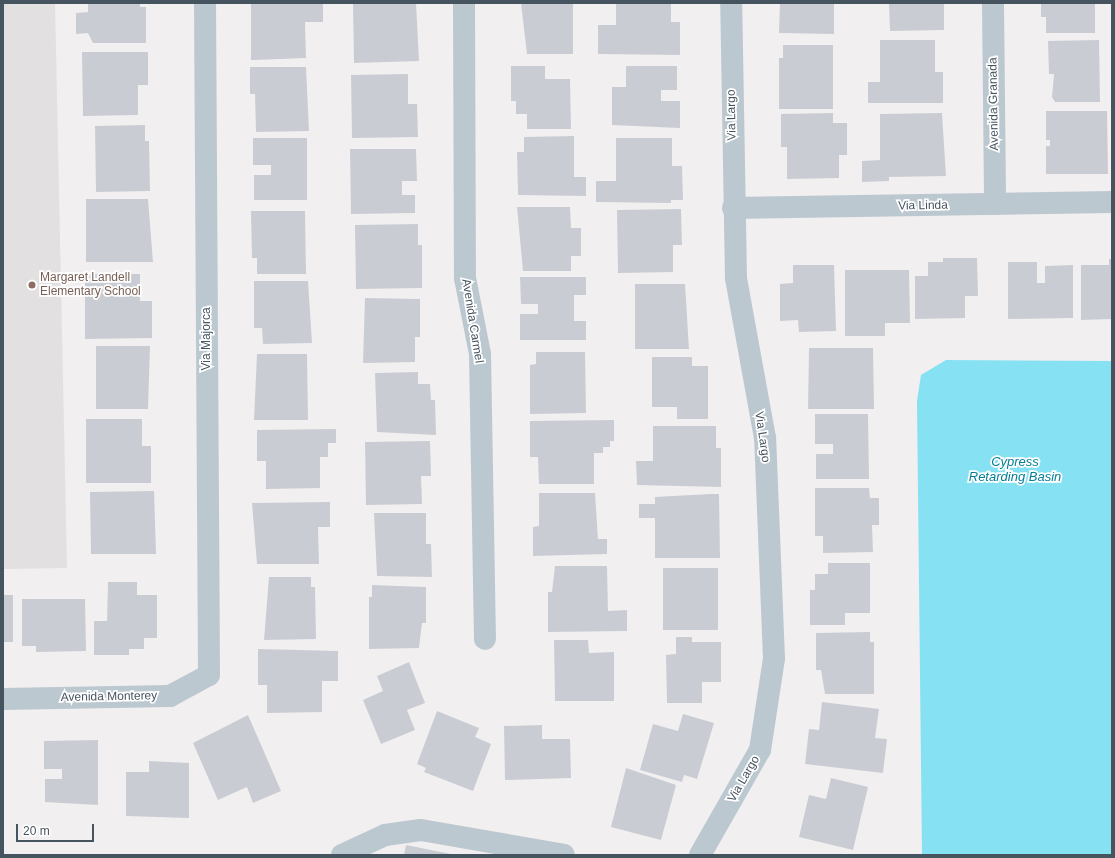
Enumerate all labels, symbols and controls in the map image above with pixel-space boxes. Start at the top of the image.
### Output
street label: Avenida Granada [986,57,1002,151]
street label: Via Largo [724,89,740,141]
street label: Via Linda [898,198,948,214]
place label: Margaret Landell Elementary School [40,271,141,299]
street label: Avenida Carmel [458,278,486,364]
marker: Margaret Landell Elementary School [27,280,37,290]
street label: Via Majorca [200,307,214,371]
street label: Via Largo [751,411,773,463]
water label: Cypress Retarding Basin [969,455,1061,486]
street label: Avenida Monterey [61,689,157,705]
street label: Via Largo [725,753,763,805]
scale bar [18,816,96,842]
text: 20 m [23,824,50,838]

